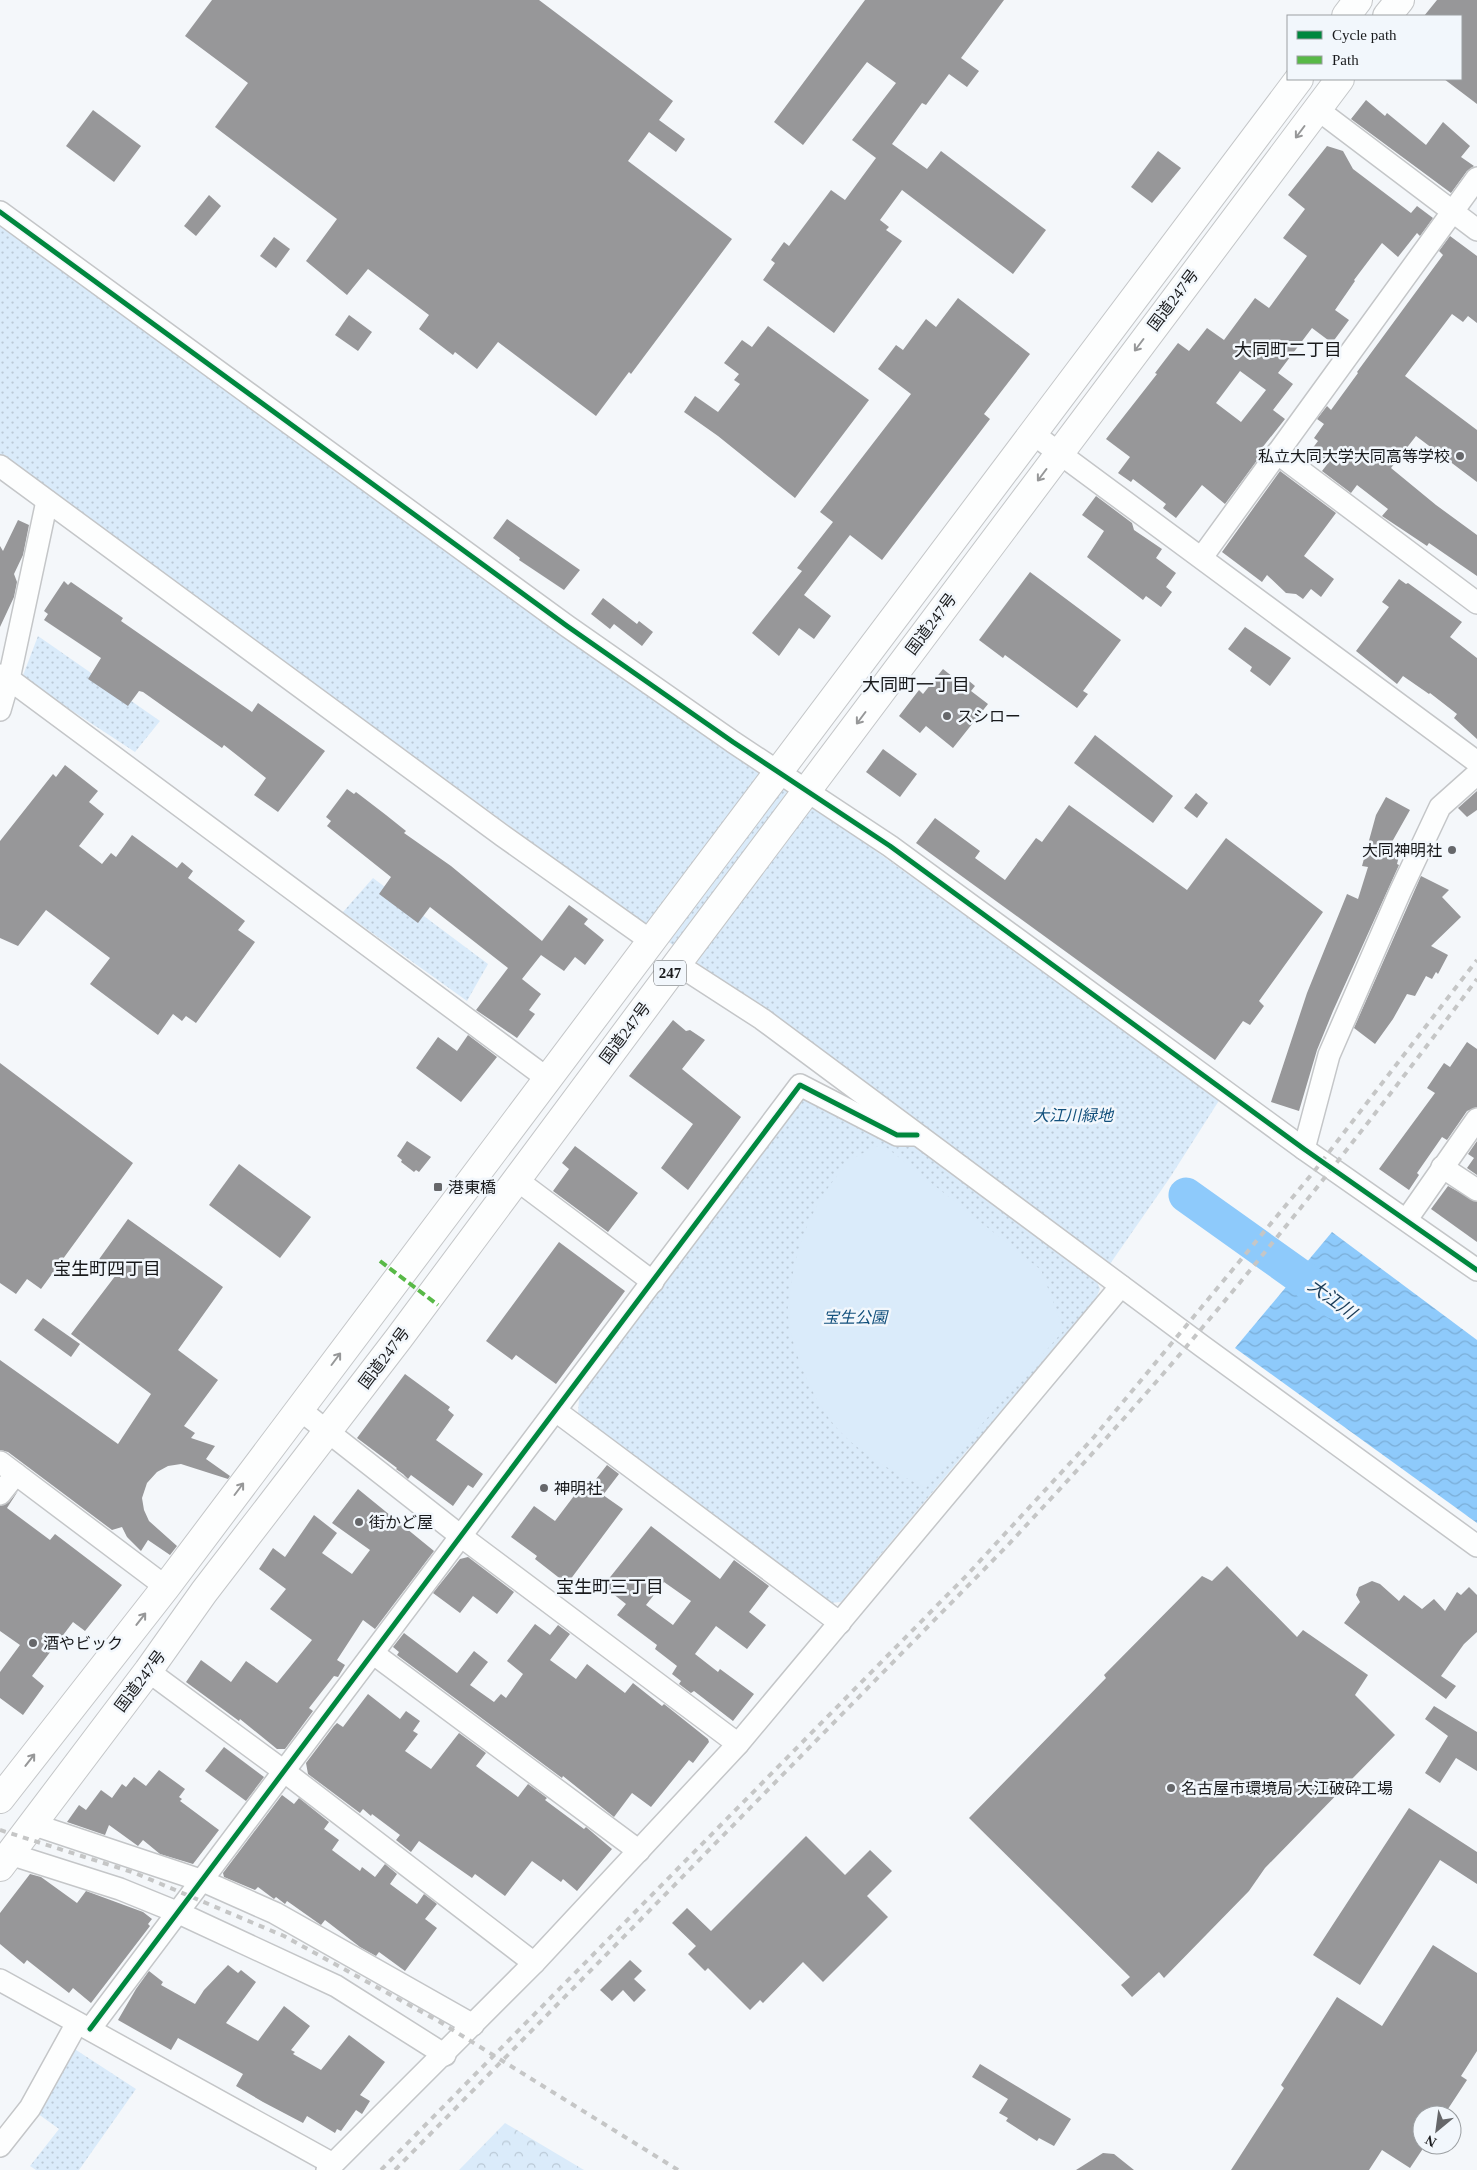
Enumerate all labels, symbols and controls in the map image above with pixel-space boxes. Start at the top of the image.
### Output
legend [1287,15,1462,80]
text: Cycle path [1332,27,1397,43]
text: Path [1332,52,1359,68]
one-way arrow [1295,125,1305,139]
street label: 国道247号 [1145,266,1201,334]
one-way arrow [1134,338,1145,351]
district label: 大同町二丁目 [1234,340,1342,360]
place label: 私立大同大学大同高等学校 [1258,448,1450,465]
marker: 私立大同大学大同高等学校 [1454,450,1466,462]
one-way arrow [1037,468,1047,482]
street label: 国道247号 [903,590,959,658]
district label: 大同町一丁目 [862,675,970,695]
place label: スシロー [957,708,1021,725]
marker: スシロー [941,710,953,722]
one-way arrow [856,711,866,725]
place label: 大同神明社 [1362,842,1442,859]
marker: 大同神明社 [1446,844,1458,856]
road number: 247 [654,960,686,986]
street label: 国道247号 [597,999,653,1067]
park label: 大江川緑地 [1033,1107,1115,1124]
place label: 港東橋 [448,1179,496,1196]
marker: 港東橋 [432,1181,444,1193]
district label: 宝生町四丁目 [53,1259,161,1279]
water label: 大江川 [1304,1275,1361,1324]
park label: 宝生公園 [823,1309,889,1326]
street label: 国道247号 [356,1324,412,1392]
one-way arrow [331,1353,342,1366]
place label: 神明社 [554,1480,602,1497]
one-way arrow [234,1482,244,1496]
marker: 神明社 [538,1482,550,1494]
place label: 街かど屋 [369,1514,433,1531]
marker: 街かど屋 [353,1516,365,1528]
district label: 宝生町三丁目 [556,1577,664,1597]
one-way arrow [136,1613,147,1626]
place label: 酒やビック [43,1635,123,1652]
marker: 酒やビック [27,1637,39,1649]
street label: 国道247号 [112,1647,168,1715]
one-way arrow [25,1754,36,1767]
place label: 名古屋市環境局 大江破砕工場 [1181,1780,1393,1797]
marker: 名古屋市環境局 大江破砕工場 [1165,1782,1177,1794]
north arrow [1412,2105,1462,2155]
text: N [1423,2132,1439,2150]

